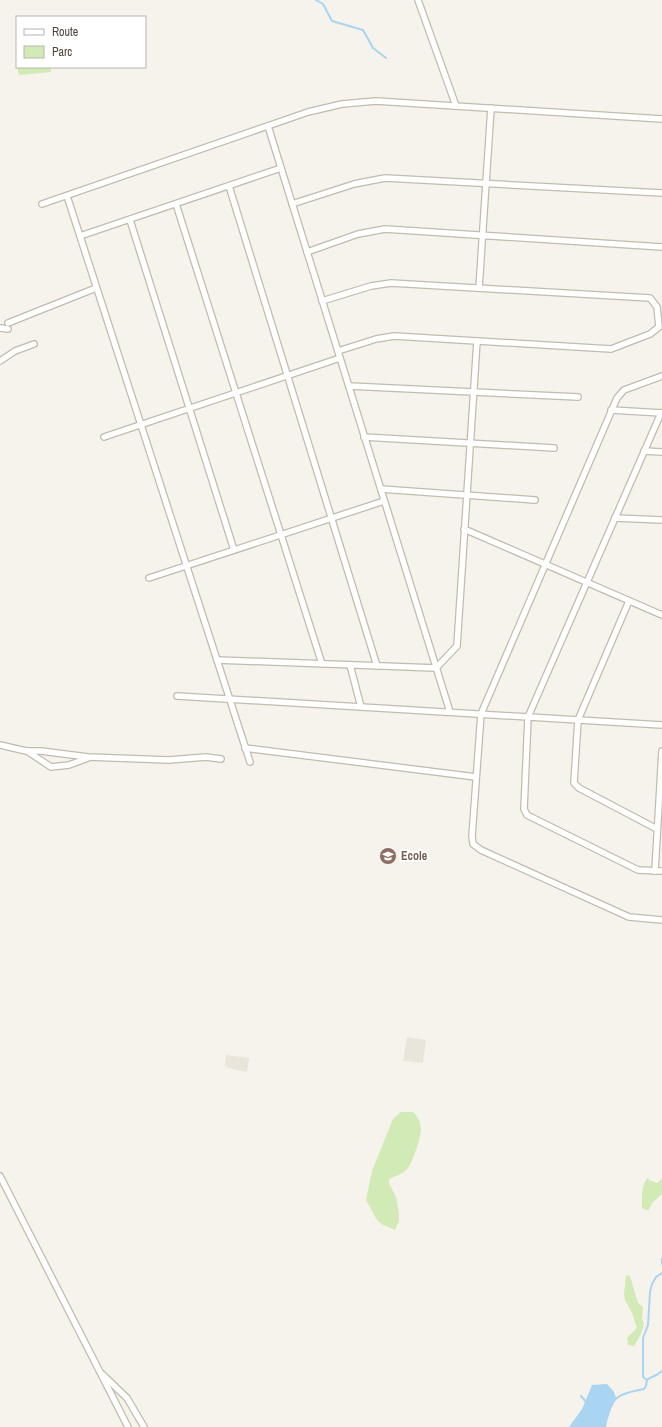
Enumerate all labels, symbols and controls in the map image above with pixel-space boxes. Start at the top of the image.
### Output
legend [16,16,146,68]
text: Route [52,24,78,40]
text: Parc [52,44,72,60]
school or university icon: Ecole [378,846,398,866]
place label: Ecole [401,848,428,864]

